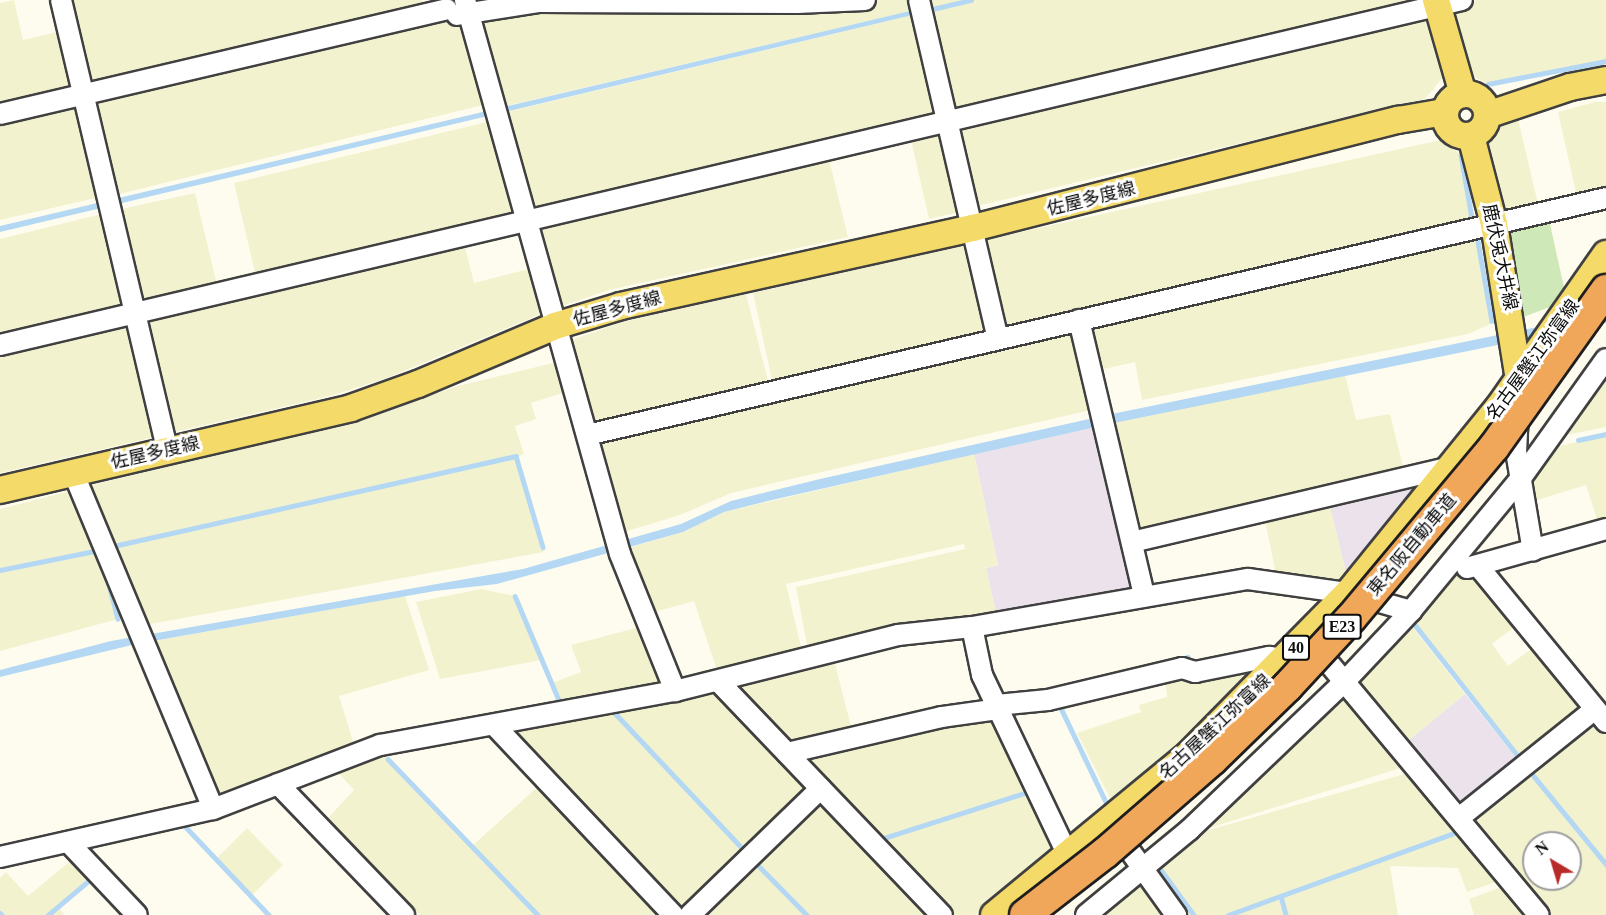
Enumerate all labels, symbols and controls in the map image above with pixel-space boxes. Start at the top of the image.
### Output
street label: 佐屋多度線 [1045,178,1137,220]
street label: 鹿伏兎大井線 [1478,202,1522,312]
street label: 佐屋多度線 [571,287,663,331]
street label: 名古屋蟹江弥富線 [1482,295,1584,425]
street label: 佐屋多度線 [109,432,201,474]
street label: 東名阪自動車道 [1363,490,1461,600]
road number: E23 [1322,614,1362,640]
road number: 40 [1281,635,1311,661]
street label: 名古屋蟹江弥富線 [1155,670,1275,784]
north arrow [1522,831,1582,891]
text: N [1532,838,1552,858]

